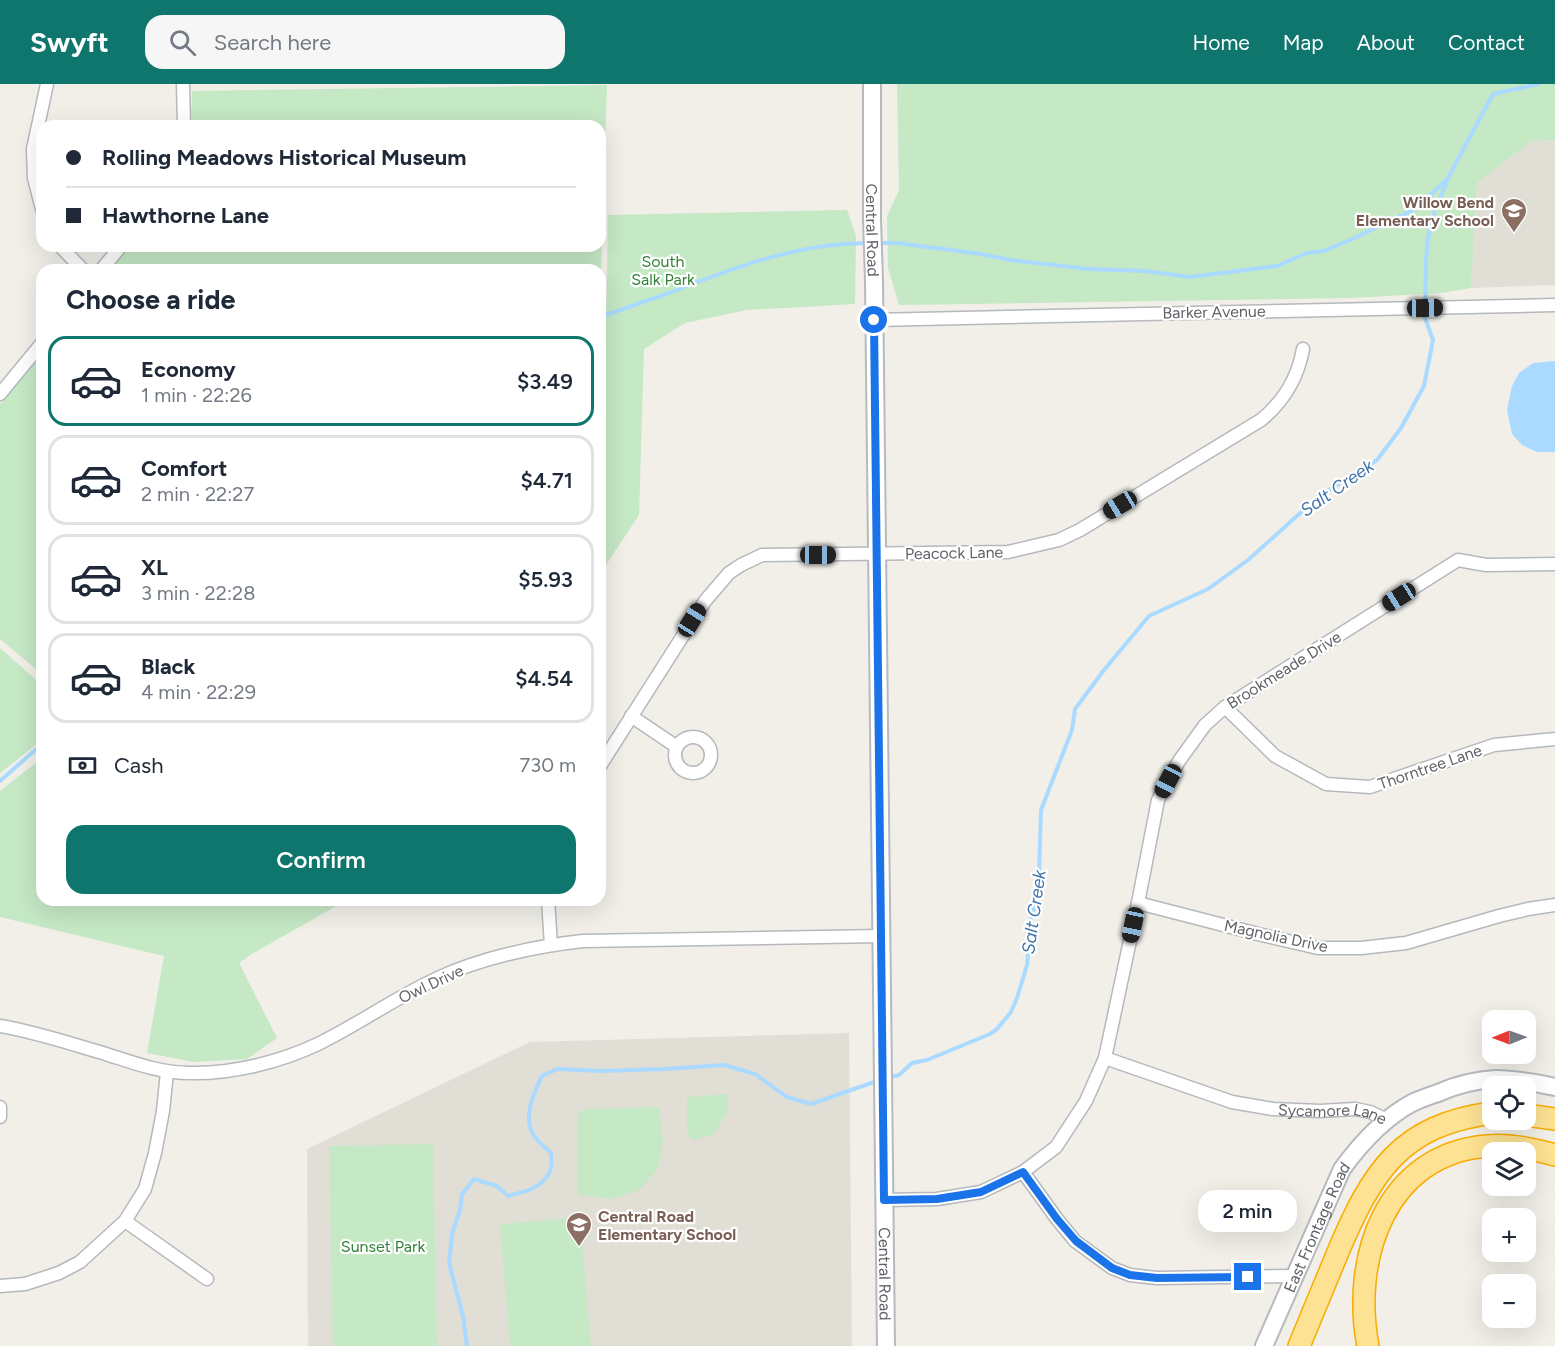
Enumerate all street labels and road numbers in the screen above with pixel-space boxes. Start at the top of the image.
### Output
street label: Central Road [862,183,883,277]
street label: Barker Avenue [1162,302,1266,322]
street label: Peacock Lane [905,543,1004,563]
street label: Brookmeade Drive [1223,627,1345,713]
street label: Thorntree Lane [1376,740,1485,794]
street label: Magnolia Drive [1222,916,1330,956]
street label: Owl Drive [396,961,467,1007]
street label: Sycamore Lane [1278,1099,1390,1128]
street label: East Frontage Road [1279,1158,1354,1295]
street label: Central Road [875,1227,895,1321]

